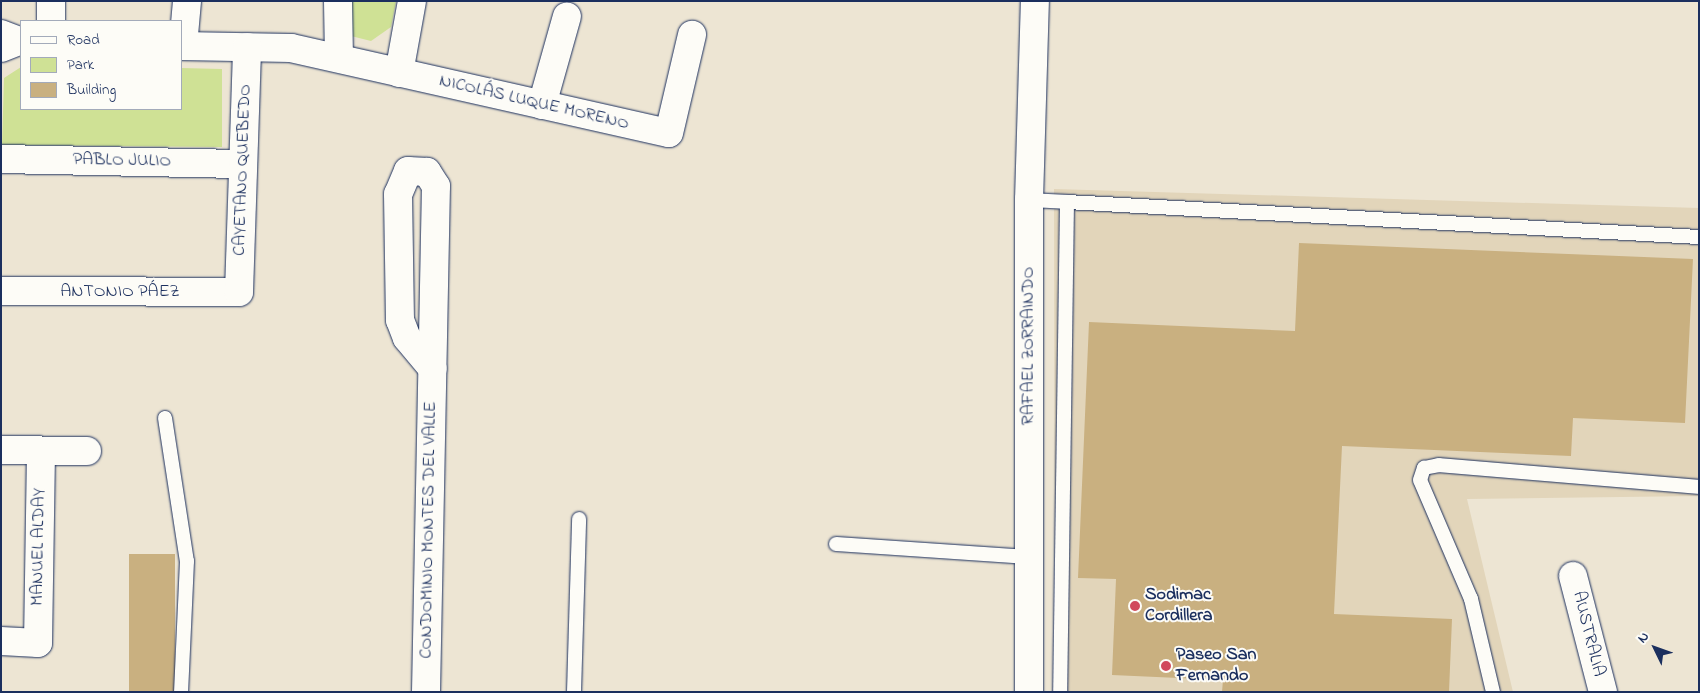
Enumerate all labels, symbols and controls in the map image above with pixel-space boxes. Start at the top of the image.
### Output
legend [20,20,182,110]
text: Road [67,29,100,51]
text: Park [67,54,94,76]
street label: NICOLÁS LUQUE MORENO [437,71,631,135]
text: Building [67,79,116,101]
street label: CAYETANO QUEBEDO [229,84,257,256]
street label: PABLO JULIO [73,149,171,173]
street label: RAFAEL ZORRAINDO [1018,267,1040,425]
street label: ANTONIO PÁEZ [60,281,180,303]
street label: CONDOMINIO MONTES DEL VALLE [416,401,442,659]
street label: MANUEL ALDAY [27,488,51,606]
place label: Sodimac Cordillera [1145,585,1213,628]
street label: AUSTRALIA [1567,589,1609,679]
marker: Sodimac Cordillera [1129,600,1141,612]
north arrow [1630,623,1680,673]
text: N [1633,627,1654,648]
place label: Paseo San Fernando [1176,645,1256,688]
marker: Paseo San Fernando [1160,660,1172,672]

